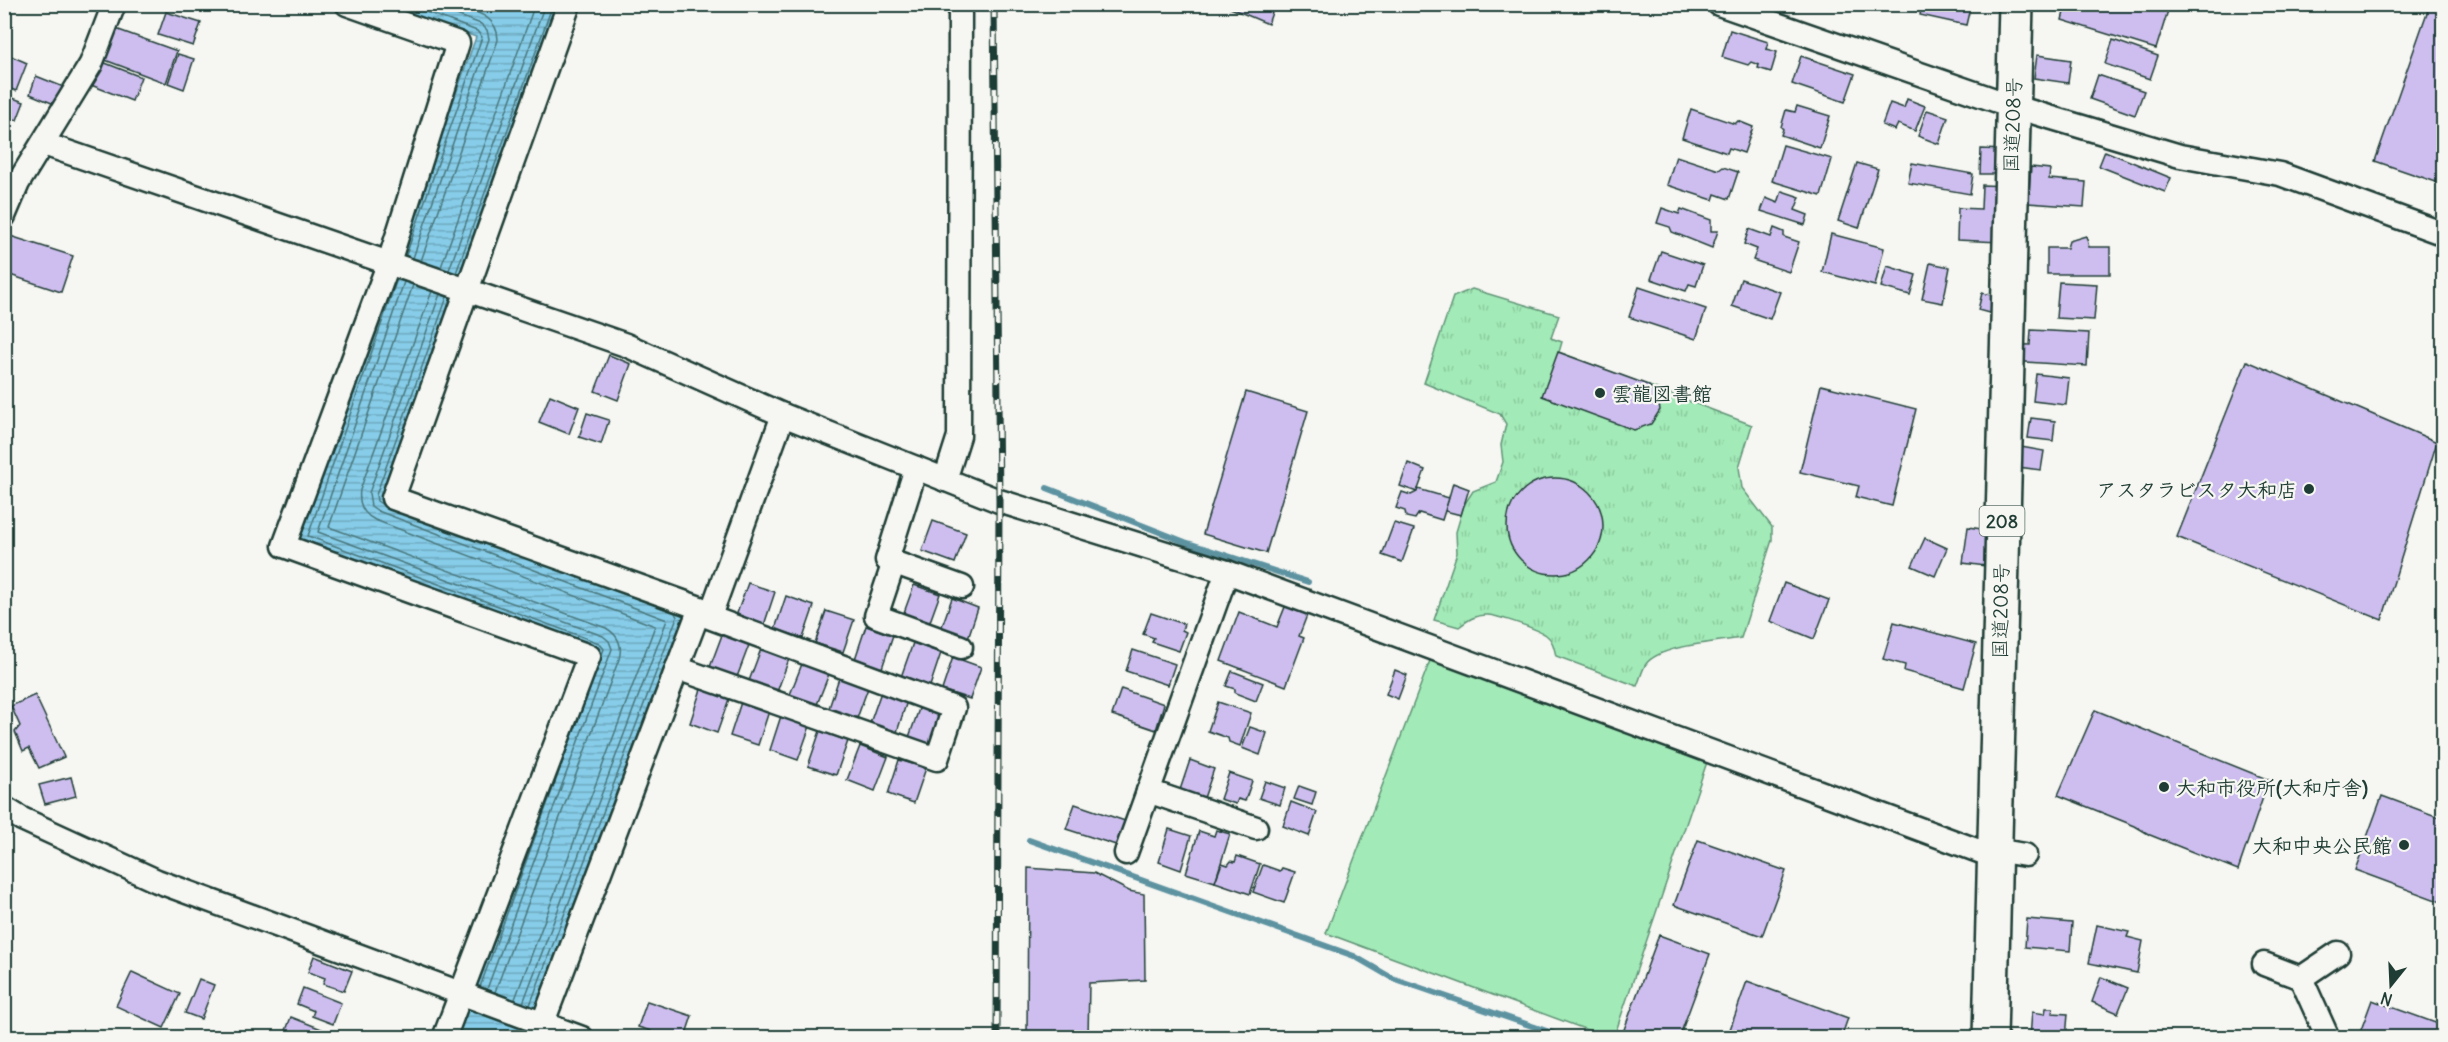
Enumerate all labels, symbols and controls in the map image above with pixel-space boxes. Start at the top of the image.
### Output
street label: 国道208号 [1998,77,2026,173]
place label: 雲龍図書館 [1612,381,1712,406]
marker: 雲龍図書館 [1593,386,1607,400]
place label: アスタラビスタ大和店 [2096,477,2297,502]
marker: アスタラビスタ大和店 [2302,482,2316,496]
road number: 208 [1980,506,2024,536]
street label: 国道208号 [1987,563,2013,659]
place label: 大和市役所(大和庁舎) [2176,775,2368,800]
marker: 大和市役所(大和庁舎) [2157,780,2171,794]
place label: 大和中央公民館 [2252,833,2392,858]
marker: 大和中央公民館 [2397,838,2411,852]
north arrow [2361,955,2421,1015]
text: N [2378,988,2395,1010]

